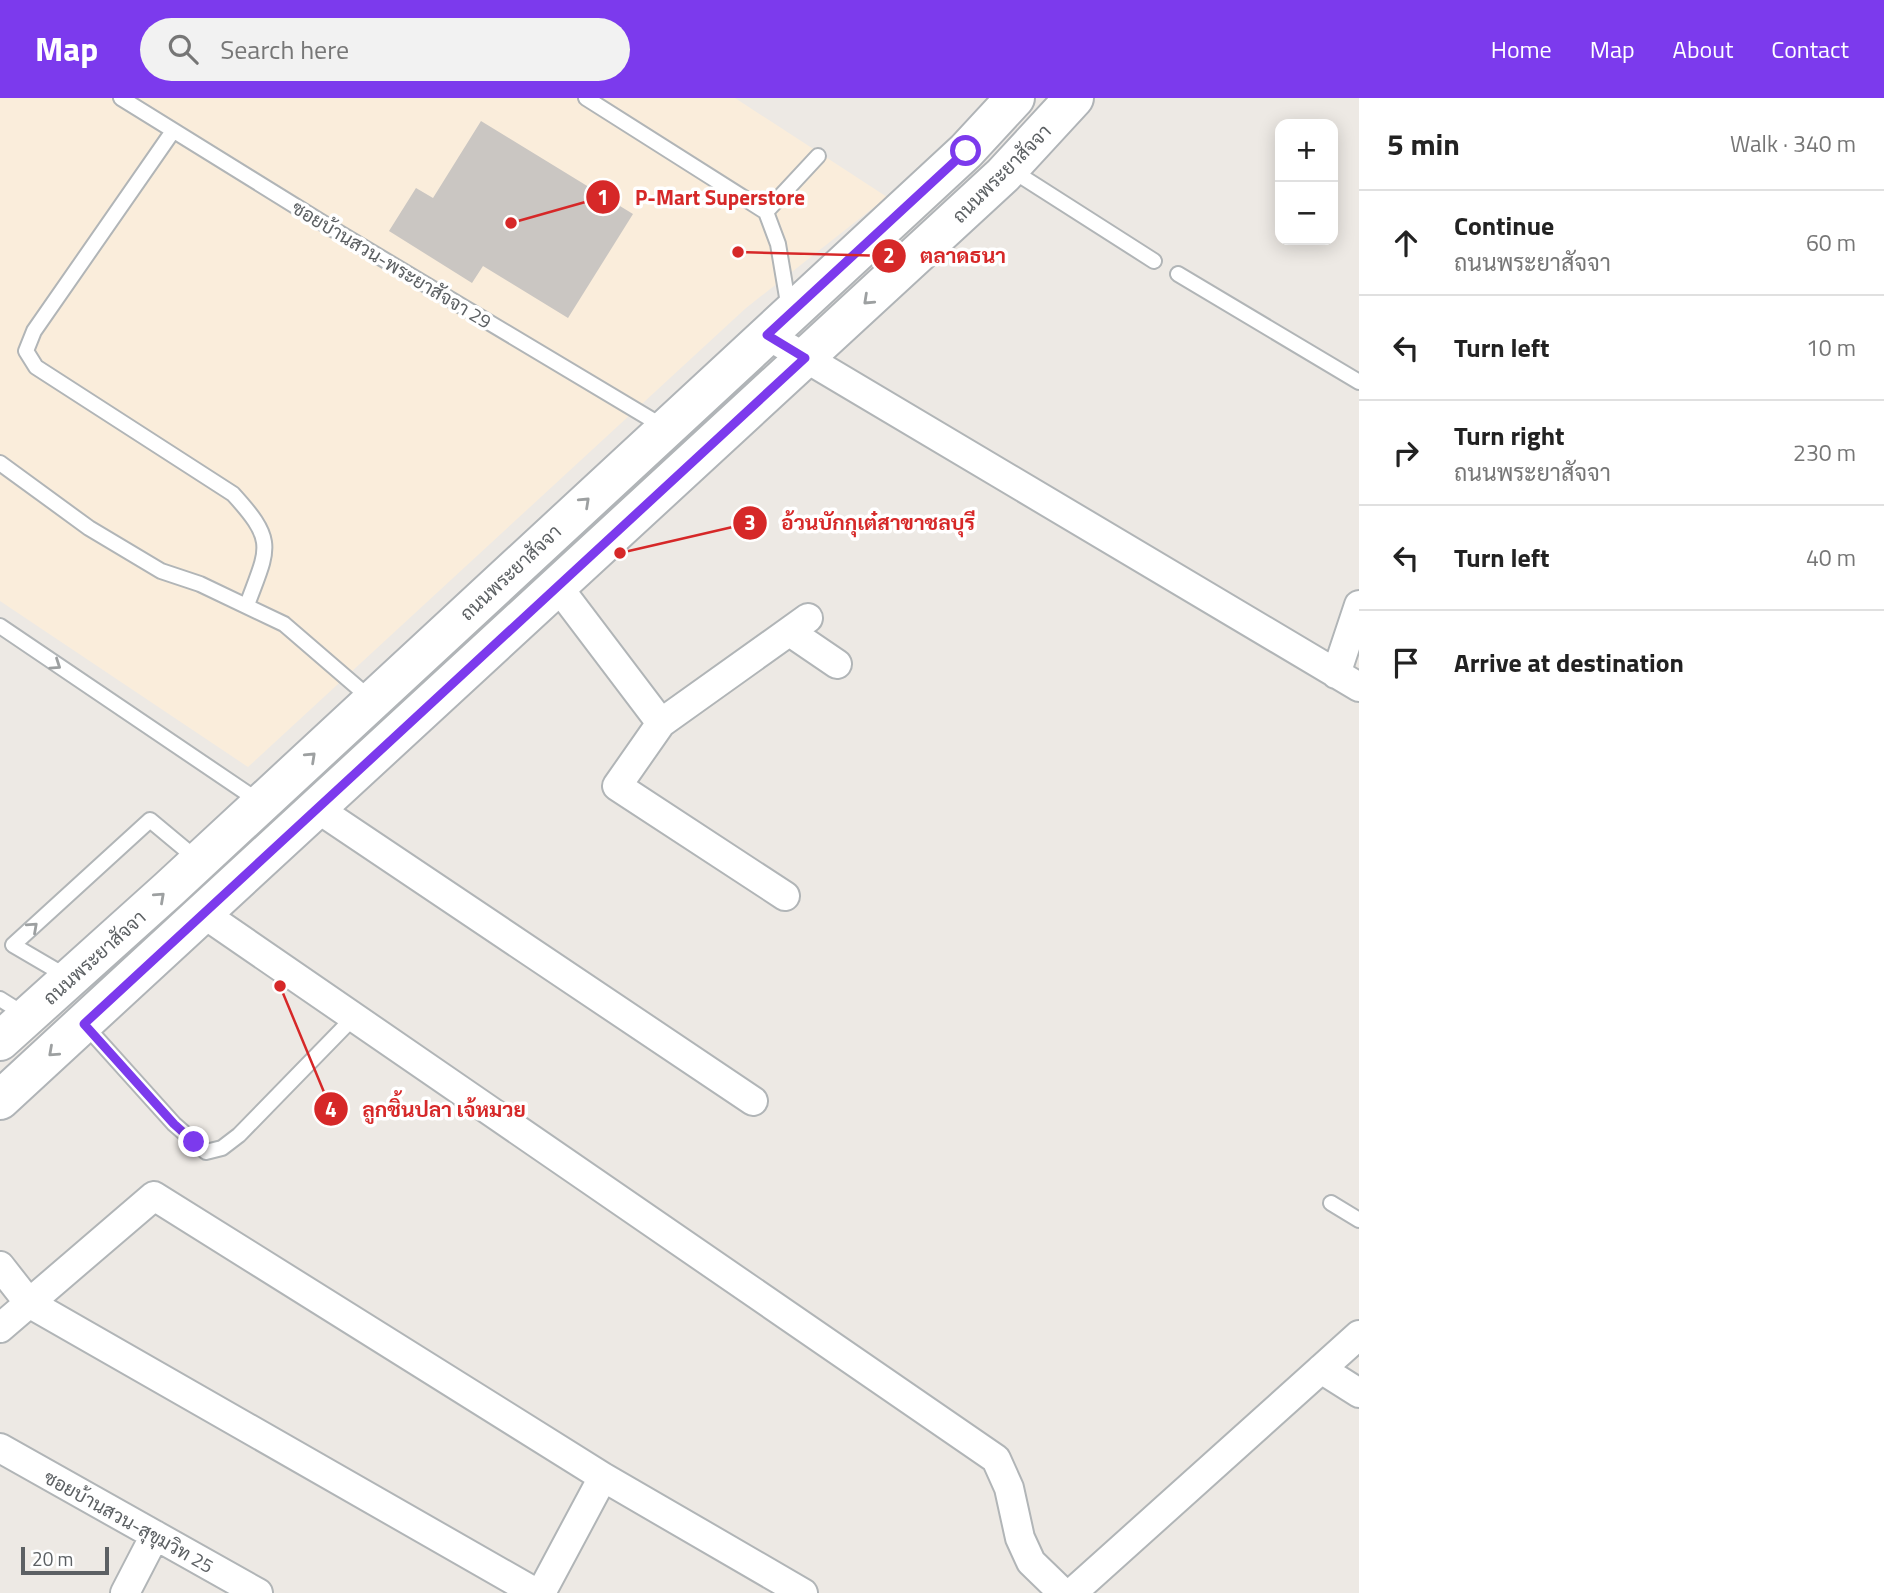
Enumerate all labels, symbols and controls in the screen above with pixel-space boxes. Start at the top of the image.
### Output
search box [140,18,630,81]
text: Map [35,24,98,74]
icon: search [164,30,202,68]
text: Search here [220,30,349,69]
text: Home [1491,31,1552,67]
text: Map [1590,31,1635,67]
text: About [1673,31,1733,67]
text: Contact [1771,31,1849,67]
street label: ถนนพระยาสัจจา [945,117,1057,229]
map controls [1275,119,1338,245]
button: + [1275,119,1338,182]
text: 5 min [1387,121,1460,167]
text: Walk · 340 m [1730,126,1856,161]
route start [950,135,981,166]
callout: P-Mart Superstore [586,176,819,218]
text: 1 [597,181,609,213]
text: P-Mart Superstore [635,181,805,213]
button: − [1275,182,1338,245]
street label: ซอยบ้านสวน-พระยาสัจจา 29 [287,193,497,335]
text: Continue [1454,206,1554,245]
icon: ahead [1387,224,1425,262]
text: 60 m [1806,225,1856,260]
callout: ตลาดธนา [871,235,1020,277]
text: 2 [883,239,895,271]
text: ตลาดธนา [920,239,1006,271]
text: ถนนพระยาสัจจา [1454,245,1611,280]
one-way arrow [863,291,876,304]
text: Turn left [1454,328,1549,367]
icon: left [1387,329,1425,367]
text: 10 m [1806,330,1856,365]
text: Turn right [1454,416,1565,455]
icon: right [1387,434,1425,472]
text: 230 m [1793,435,1856,470]
text: ถนนพระยาสัจจา [1454,455,1611,490]
one-way arrow [577,497,590,510]
callout: อ้วนบักกุเต๋สาขาชลบุรี [732,502,989,544]
text: 3 [744,506,756,538]
text: อ้วนบักกุเต๋สาขาชลบุรี [781,506,975,538]
street label: ถนนพระยาสัจจา [453,517,567,627]
text: Turn left [1454,538,1549,577]
icon: left [1387,539,1425,577]
text: 40 m [1806,540,1856,575]
text: Arrive at destination [1454,643,1684,682]
icon: arrive [1387,644,1425,682]
one-way arrow [49,657,62,670]
one-way arrow [303,753,316,765]
one-way arrow [152,893,165,905]
street label: ถนนพระยาสัจจา [36,903,152,1011]
one-way arrow [25,923,38,935]
one-way arrow [48,1044,61,1057]
callout: ลูกชิ้นปลา เจ้หมวย [313,1088,540,1130]
text: ลูกชิ้นปลา เจ้หมวย [362,1090,526,1125]
text: 4 [325,1093,337,1125]
route end [178,1126,209,1157]
street label: ซอยบ้านสวน-สุขุมวิท 25 [39,1462,219,1580]
scale bar [21,1544,108,1576]
text: 20 m [32,1544,73,1573]

